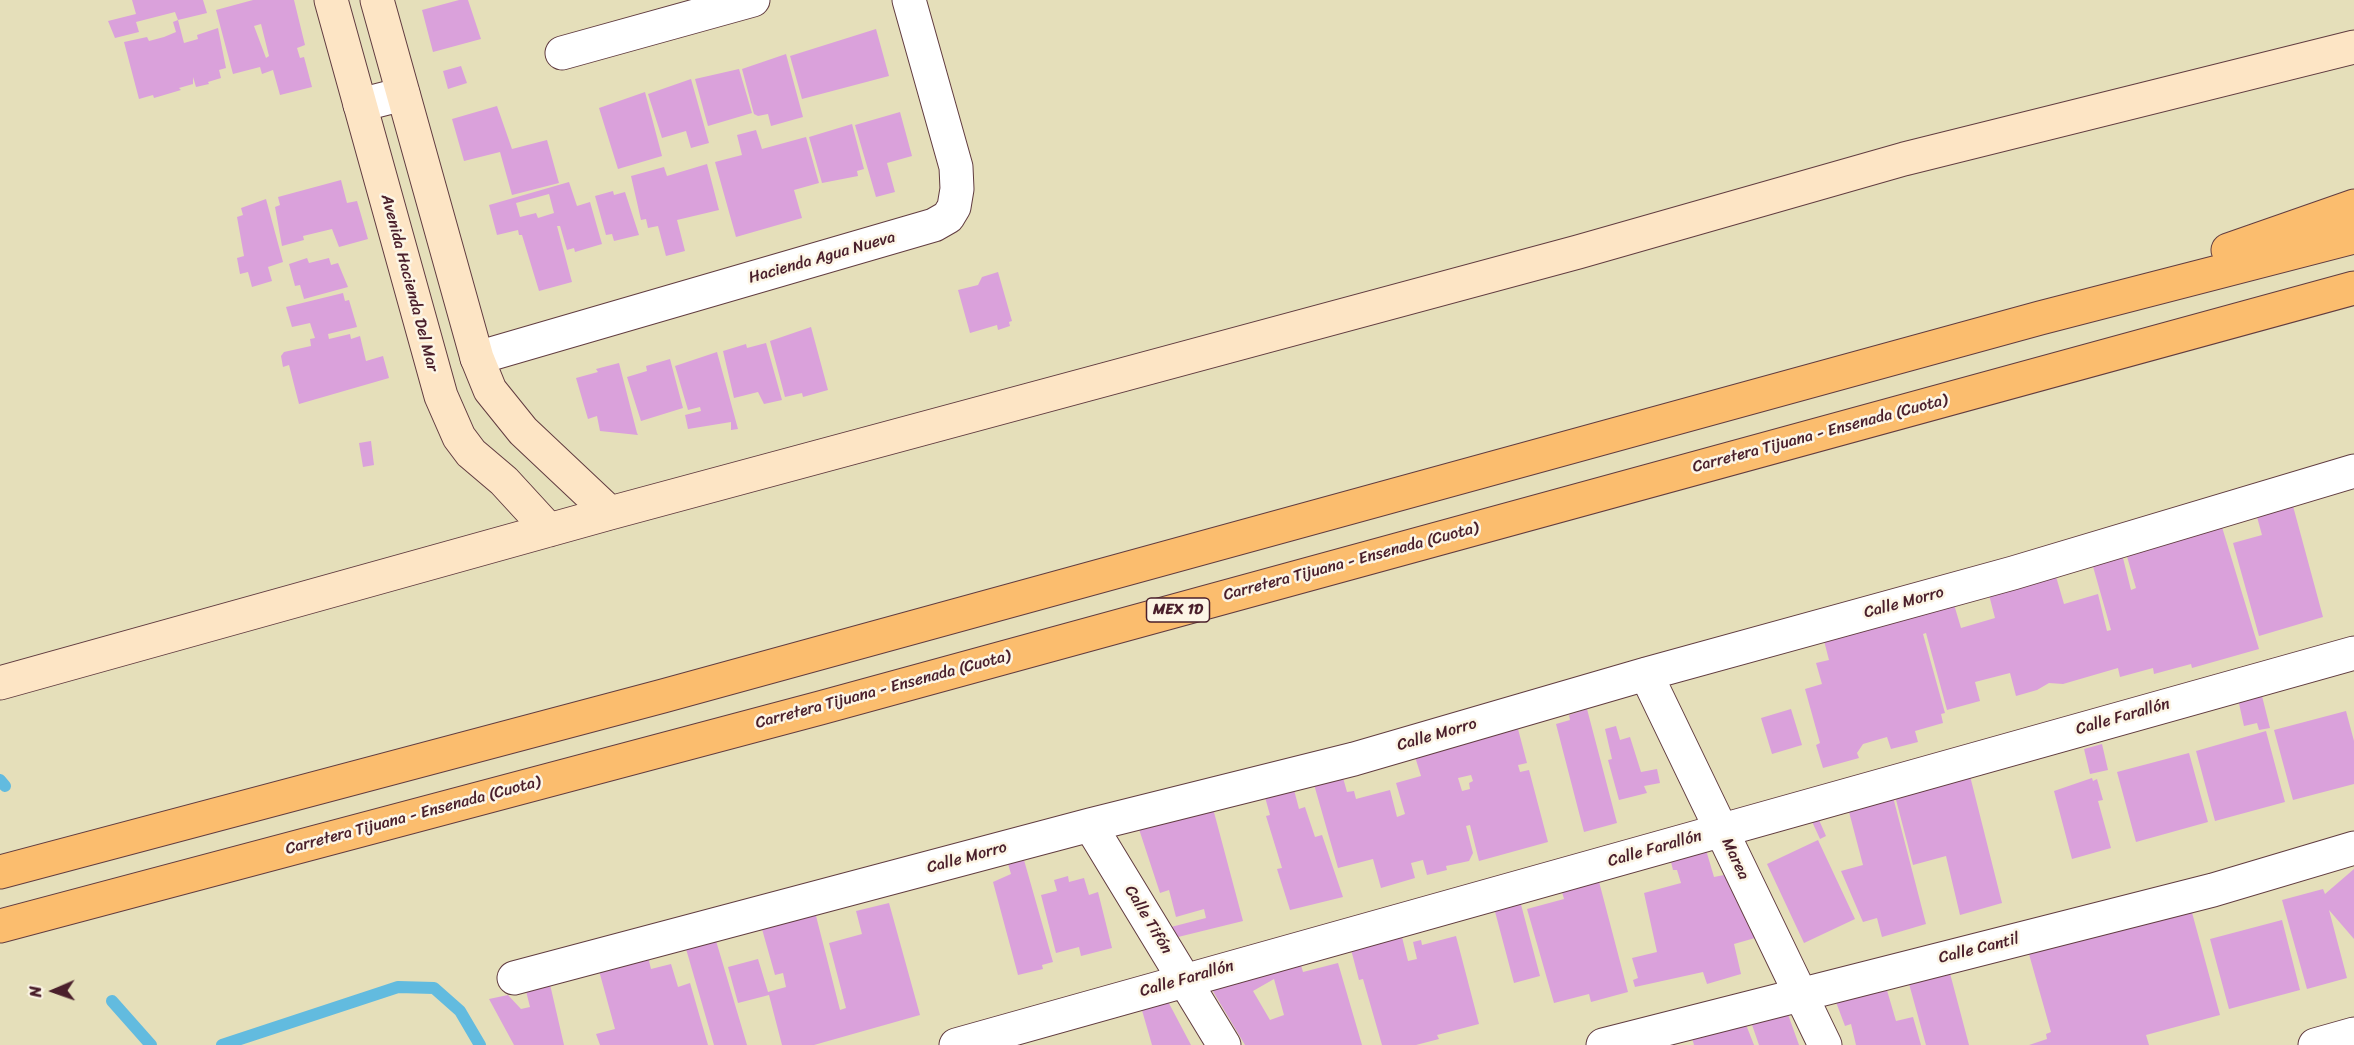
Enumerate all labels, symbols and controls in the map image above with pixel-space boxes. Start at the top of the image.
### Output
street label: Avenida Hacienda Del Mar [376,192,442,374]
street label: Hacienda Agua Nueva [747,228,897,288]
street label: Carretera Tijuana - Ensenada (Cuota) [1690,391,1950,477]
street label: Carretera Tijuana - Ensenada (Cuota) [1221,519,1481,605]
street label: Calle Morro [1862,583,1946,623]
road number: MEX 1D [1146,598,1210,622]
street label: Carretera Tijuana - Ensenada (Cuota) [753,647,1013,733]
street label: Calle Farallón [2074,694,2172,740]
street label: Calle Morro [1395,714,1479,756]
street label: Carretera Tijuana - Ensenada (Cuota) [283,773,543,859]
street label: Calle Farallón [1606,826,1704,872]
street label: Marea [1717,835,1753,883]
street label: Calle Morro [925,838,1009,878]
street label: Calle Tifón [1120,882,1176,958]
street label: Calle Cantil [1937,930,2021,968]
street label: Calle Farallón [1138,956,1236,1002]
north arrow [24,961,84,1021]
text: N [21,986,50,998]

